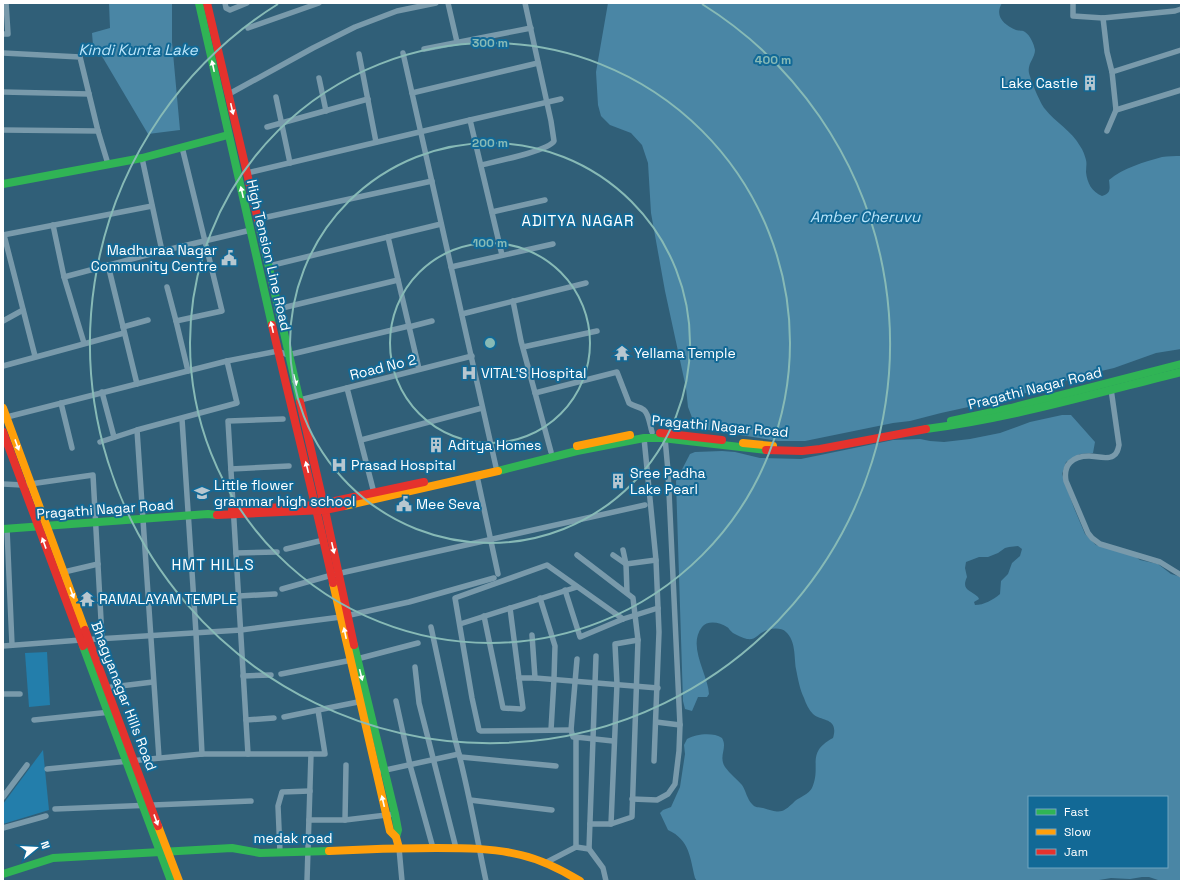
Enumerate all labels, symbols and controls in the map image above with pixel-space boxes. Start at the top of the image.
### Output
text: 300 m [472,35,508,51]
water label: Kindi Kunta Lake [78,40,199,59]
text: 400 m [755,52,791,68]
one-way arrow [210,60,216,72]
place label: Lake Castle [1001,74,1078,92]
building icon: Lake Castle [1081,74,1099,92]
one-way arrow [230,103,236,115]
text: 200 m [472,135,508,151]
street label: High Tension Line Road [243,178,295,332]
one-way arrow [239,186,245,198]
water label: Amber Cheruvu [810,207,921,226]
district label: ADITYA NAGAR [521,211,635,230]
text: 100 m [473,235,507,251]
place label: Madhuraa Nagar Community Centre [91,241,217,275]
public building icon: Madhuraa Nagar Community Centre [220,249,238,267]
one-way arrow [269,321,275,333]
centre of rings [483,336,497,350]
temple icon: Yellama Temple [613,344,631,362]
place label: Yellama Temple [634,344,736,362]
street label: Road No 2 [348,350,418,384]
street label: Pragathi Nagar Road [966,363,1104,413]
hospital icon: VITAL'S Hospital [460,364,478,382]
place label: VITAL'S Hospital [481,364,586,382]
one-way arrow [292,374,298,386]
street label: Pragathi Nagar Road [651,411,789,441]
building icon: Aditya Homes [427,436,445,454]
place label: Aditya Homes [448,436,541,454]
one-way arrow [14,439,20,451]
hospital icon: Prasad Hospital [330,456,348,474]
place label: Prasad Hospital [351,456,456,474]
one-way arrow [303,461,309,473]
place label: Sree Padha Lake Pearl [630,464,706,498]
building icon: Sree Padha Lake Pearl [609,472,627,490]
place label: Little flower grammar high school [214,476,355,510]
school or university icon: Little flower grammar high school [193,484,211,502]
street label: Pragathi Nagar Road [36,495,174,523]
public building icon: Mee Seva [395,495,413,513]
place label: Mee Seva [416,495,480,513]
one-way arrow [41,537,47,549]
one-way arrow [331,542,337,554]
district label: HMT HILLS [171,555,255,574]
one-way arrow [69,588,75,600]
temple icon: RAMALAYAM TEMPLE [78,590,96,608]
place label: RAMALAYAM TEMPLE [99,590,237,608]
street label: Bhagyanagar Hills Road [87,619,161,773]
one-way arrow [341,627,347,639]
one-way arrow [359,669,365,681]
one-way arrow [380,794,386,807]
legend [1028,796,1168,868]
text: Fast [1064,804,1089,820]
one-way arrow [154,814,160,826]
text: Slow [1064,824,1091,840]
north arrow [16,828,56,868]
street label: medak road [253,829,333,847]
text: N [38,839,53,851]
text: Jam [1064,844,1088,860]

